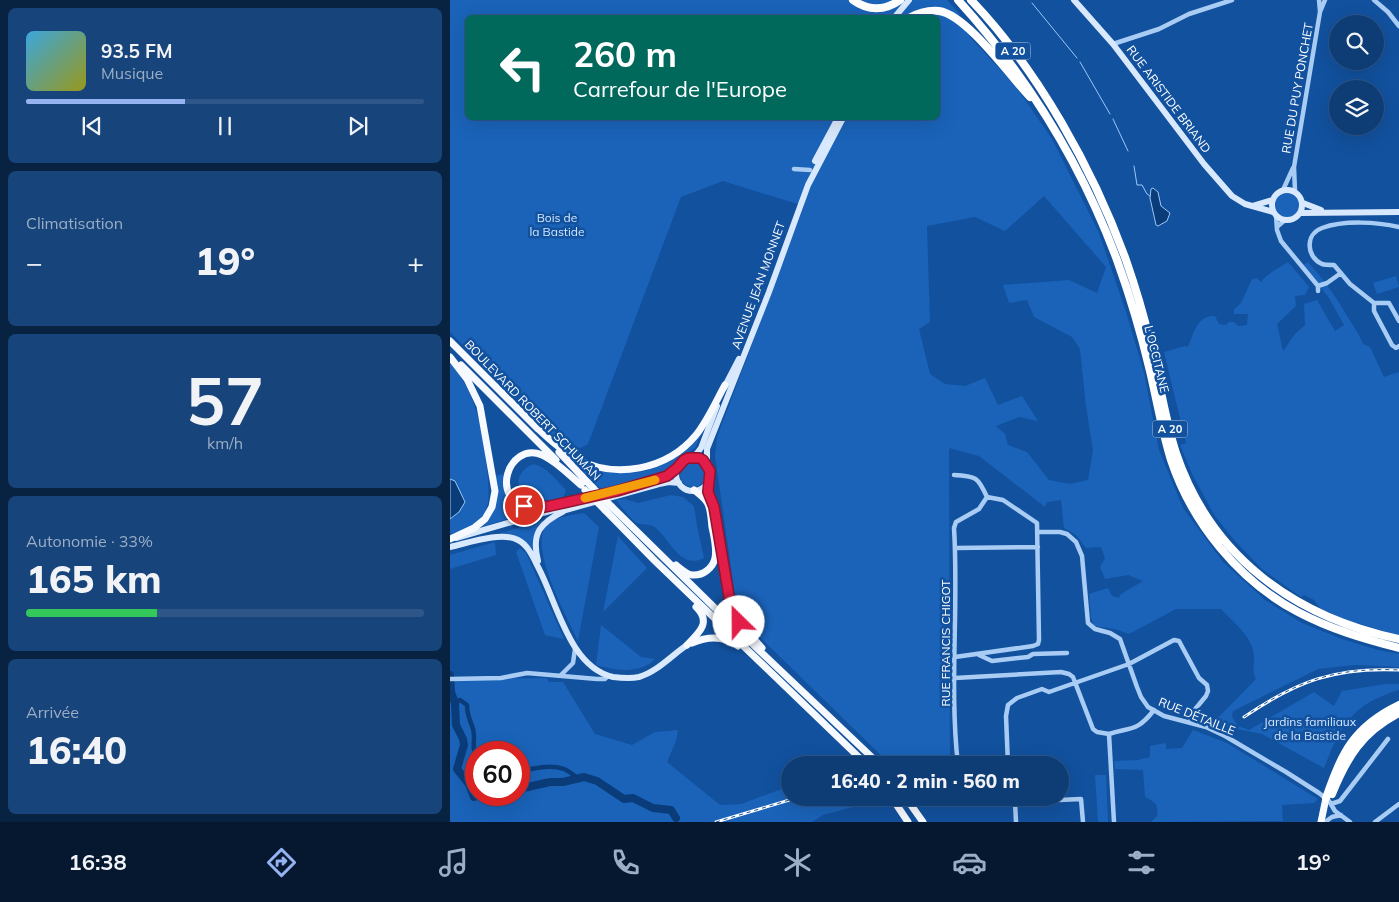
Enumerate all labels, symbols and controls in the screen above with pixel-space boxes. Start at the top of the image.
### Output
map controls [1329,15,1384,135]
button: search [1329,15,1384,70]
street label: RUE DU PUY PONCHET [1278,21,1316,155]
text: 260 m [573,32,677,76]
icon: left [490,35,555,100]
text: 93.5 FM [101,39,173,63]
road number: A 20 [996,42,1030,59]
street label: RUE ARISTIDE BRIAND [1124,42,1214,156]
text: Musique [101,63,163,83]
text: Carrefour de l'Europe [573,75,787,103]
button: layers [1329,80,1384,135]
icon: previous [78,112,106,140]
icon: pause [211,112,239,140]
icon: next [344,112,372,140]
park label: Bois de la Bastide [529,210,585,239]
text: Climatisation [26,213,123,233]
street label: AVENUE JEAN MONNET [728,218,788,351]
text: 19° [195,237,255,285]
text: − [26,245,43,280]
text: + [407,245,424,280]
street label: L'OCCITANE [1141,324,1173,394]
street label: BOULEVARD ROBERT SCHUMAN [462,337,604,483]
text: 57 [186,360,264,441]
road number: A 20 [1152,420,1188,438]
text: km/h [207,433,243,453]
pin [503,485,545,527]
icon: arrive [510,492,538,520]
text: Autonomie · 33% [26,531,153,551]
text: 165 km [26,555,162,603]
street label: RUE FRANCIS CHIGOT [938,579,953,707]
position arrow [712,595,764,647]
street label: RUE DÉTAILLE [1156,694,1238,738]
text: Arrivée [26,702,79,722]
park label: Jardins familiaux de la Bastide [1264,714,1357,743]
text: 16:40 [26,726,127,774]
speed limit sign: 60 [465,741,530,806]
text: 16:40 · 2 min · 560 m [830,769,1020,793]
icon: directions [264,845,299,880]
icon: music [436,845,471,880]
icon: phone [608,845,643,880]
icon: climate [780,845,815,880]
icon: car [952,845,987,880]
icon: filters [1124,845,1159,880]
text: 16:38 [68,848,127,876]
text: 19° [1296,848,1330,876]

